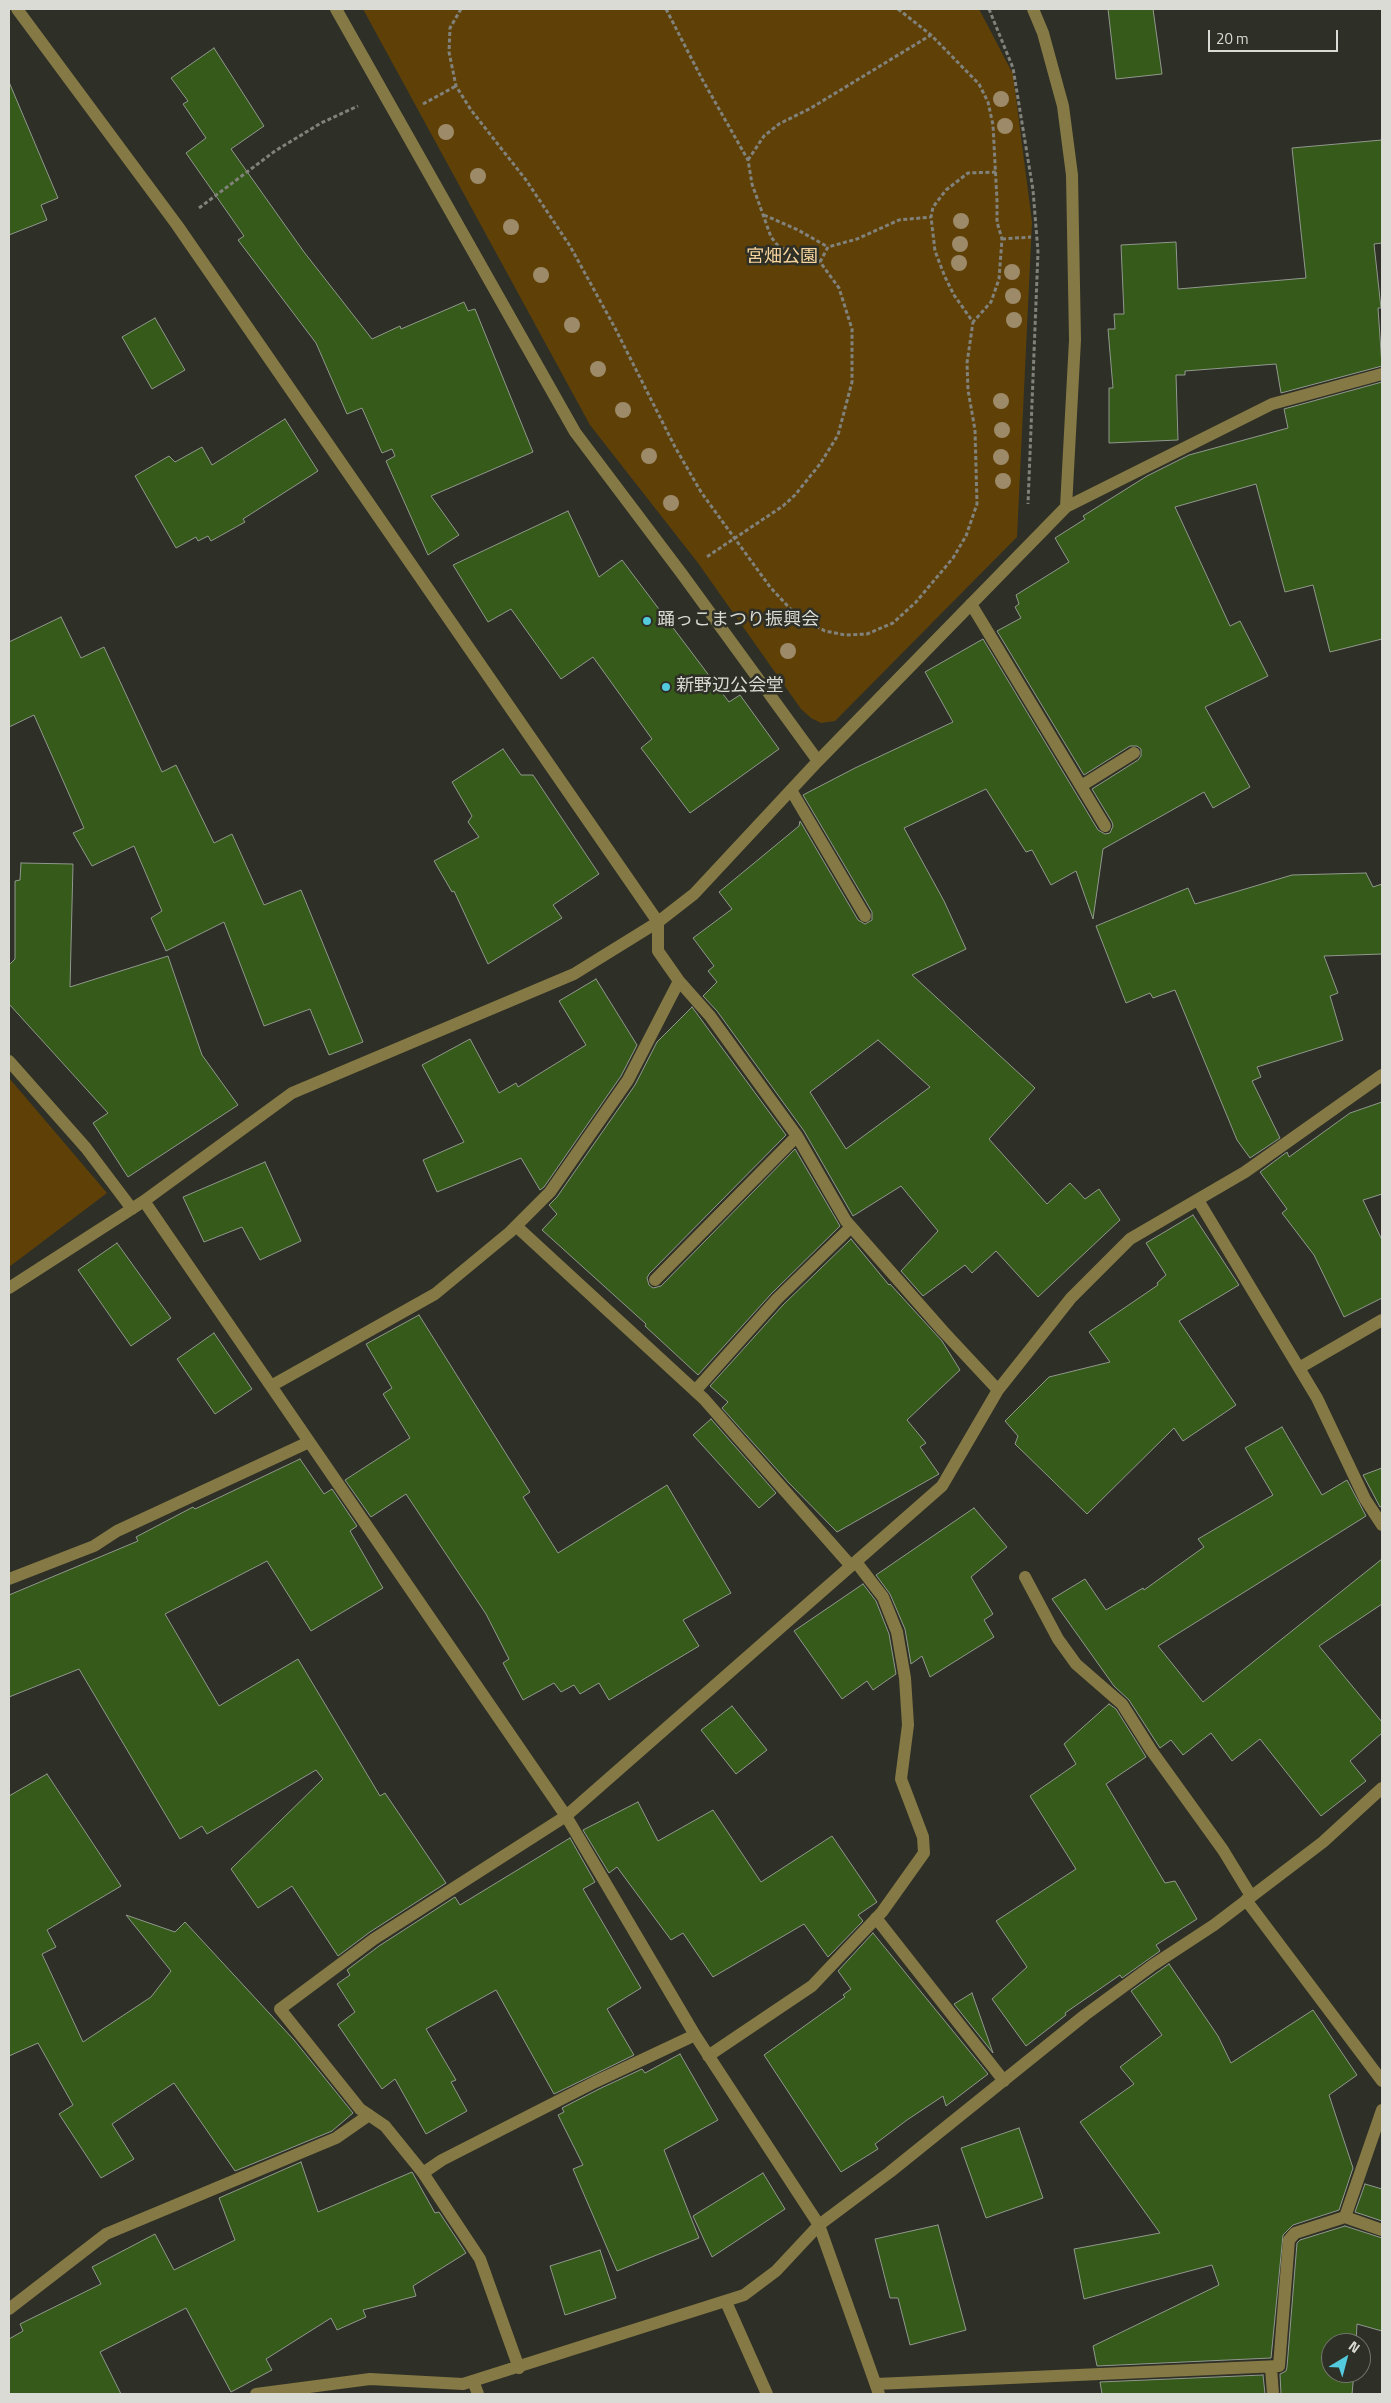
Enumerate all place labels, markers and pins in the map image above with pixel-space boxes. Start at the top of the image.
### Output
place label: 踊っこまつり振興会 [657,610,819,632]
marker: 踊っこまつり振興会 [641,615,653,627]
place label: 新野辺公会堂 [676,676,784,698]
marker: 新野辺公会堂 [660,681,672,693]

